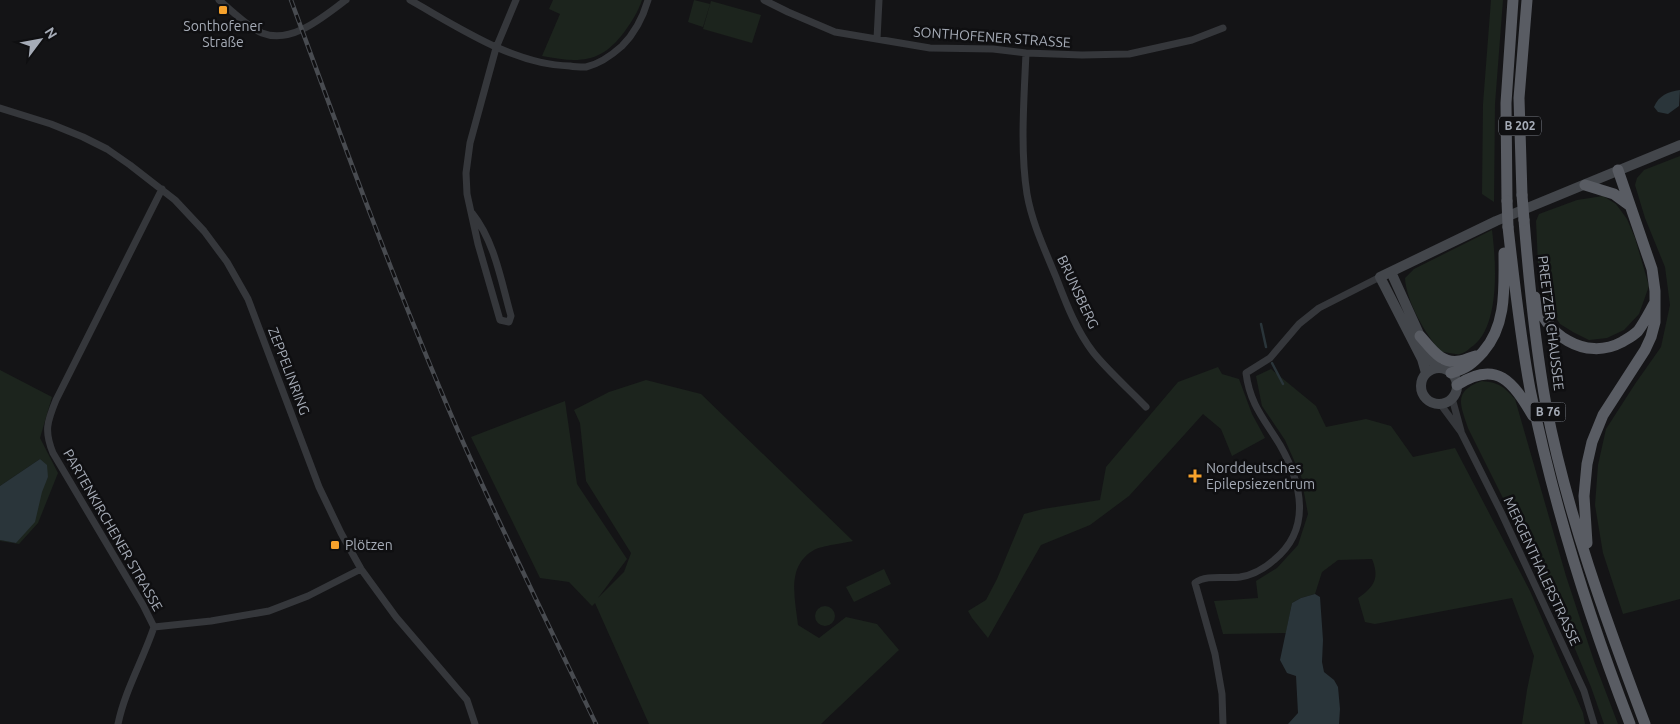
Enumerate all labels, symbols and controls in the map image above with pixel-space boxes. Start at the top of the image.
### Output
marker: Sonthofener Straße [217,4,229,16]
north arrow [15,15,65,65]
place label: Sonthofener Straße [183,18,263,50]
text: N [41,24,61,42]
street label: SONTHOFENER STRASSE [913,24,1071,50]
road number: B 202 [1499,116,1541,136]
street label: BRUNSBERG [1054,253,1102,331]
street label: PREETZER CHAUSSEE [1535,255,1567,391]
street label: ZEPPELINRING [265,325,313,417]
road number: B 76 [1530,402,1566,422]
street label: PARTENKIRCHENER STRASSE [60,446,166,614]
place label: Norddeutsches Epilepsiezentrum [1206,460,1315,492]
marker: Norddeutsches Epilepsiezentrum [1188,469,1202,483]
street label: MERGENTHALERSTRASSE [1500,494,1584,648]
place label: Plötzen [345,537,393,553]
marker: Plötzen [329,539,341,551]

